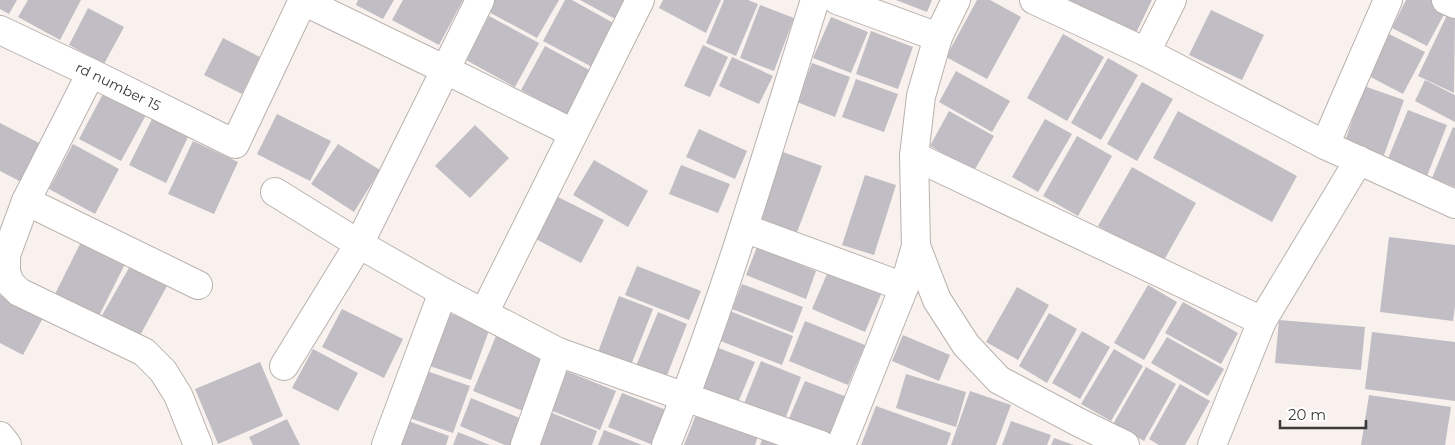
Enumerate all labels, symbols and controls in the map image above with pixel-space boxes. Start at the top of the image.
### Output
street label: rd number 15 [73,58,164,115]
scale bar [1280,398,1366,430]
text: 20 m [1288,405,1326,424]

